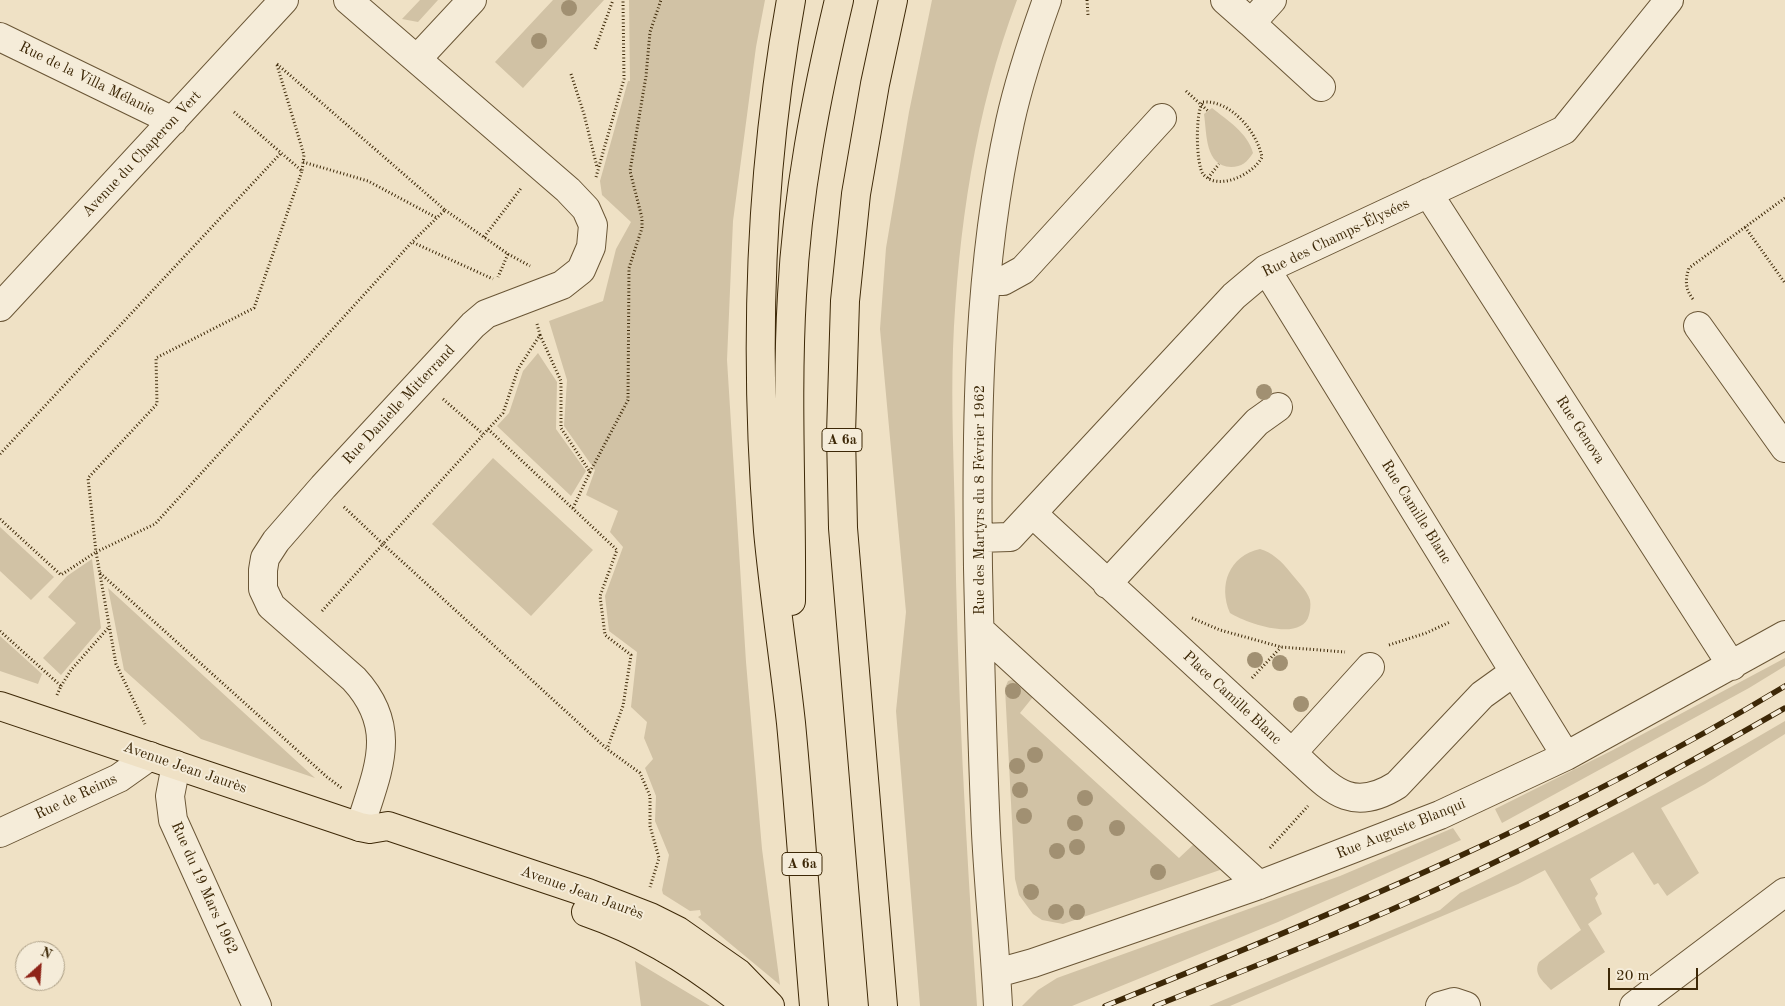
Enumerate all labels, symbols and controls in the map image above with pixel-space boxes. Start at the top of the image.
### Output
street label: Rue de la Villa Mélanie [16,38,158,120]
street label: Avenue du Chaperon Vert [79,87,205,221]
street label: Rue des Champs-Élysées [1259,194,1413,282]
street label: Rue Danielle Mitterrand [339,341,459,469]
street label: Rue des Martyrs du 8 Février 1962 [971,385,989,615]
street label: Rue Genova [1551,393,1609,467]
road number: A 6a [822,428,862,452]
street label: Rue Camille Blanc [1377,457,1455,567]
street label: Place Camille Blanc [1179,648,1285,748]
street label: Avenue Jean Jaurès [121,738,249,798]
street label: Rue de Reims [32,770,120,824]
street label: Rue Auguste Blanqui [1334,795,1468,863]
street label: Rue du 19 Mars 1962 [167,819,241,957]
road number: A 6a [782,852,822,876]
street label: Avenue Jean Jaurès [518,862,646,924]
north arrow [15,941,65,991]
text: N [38,945,54,962]
scale bar [1610,958,1700,990]
text: 20 m [1616,969,1650,984]

